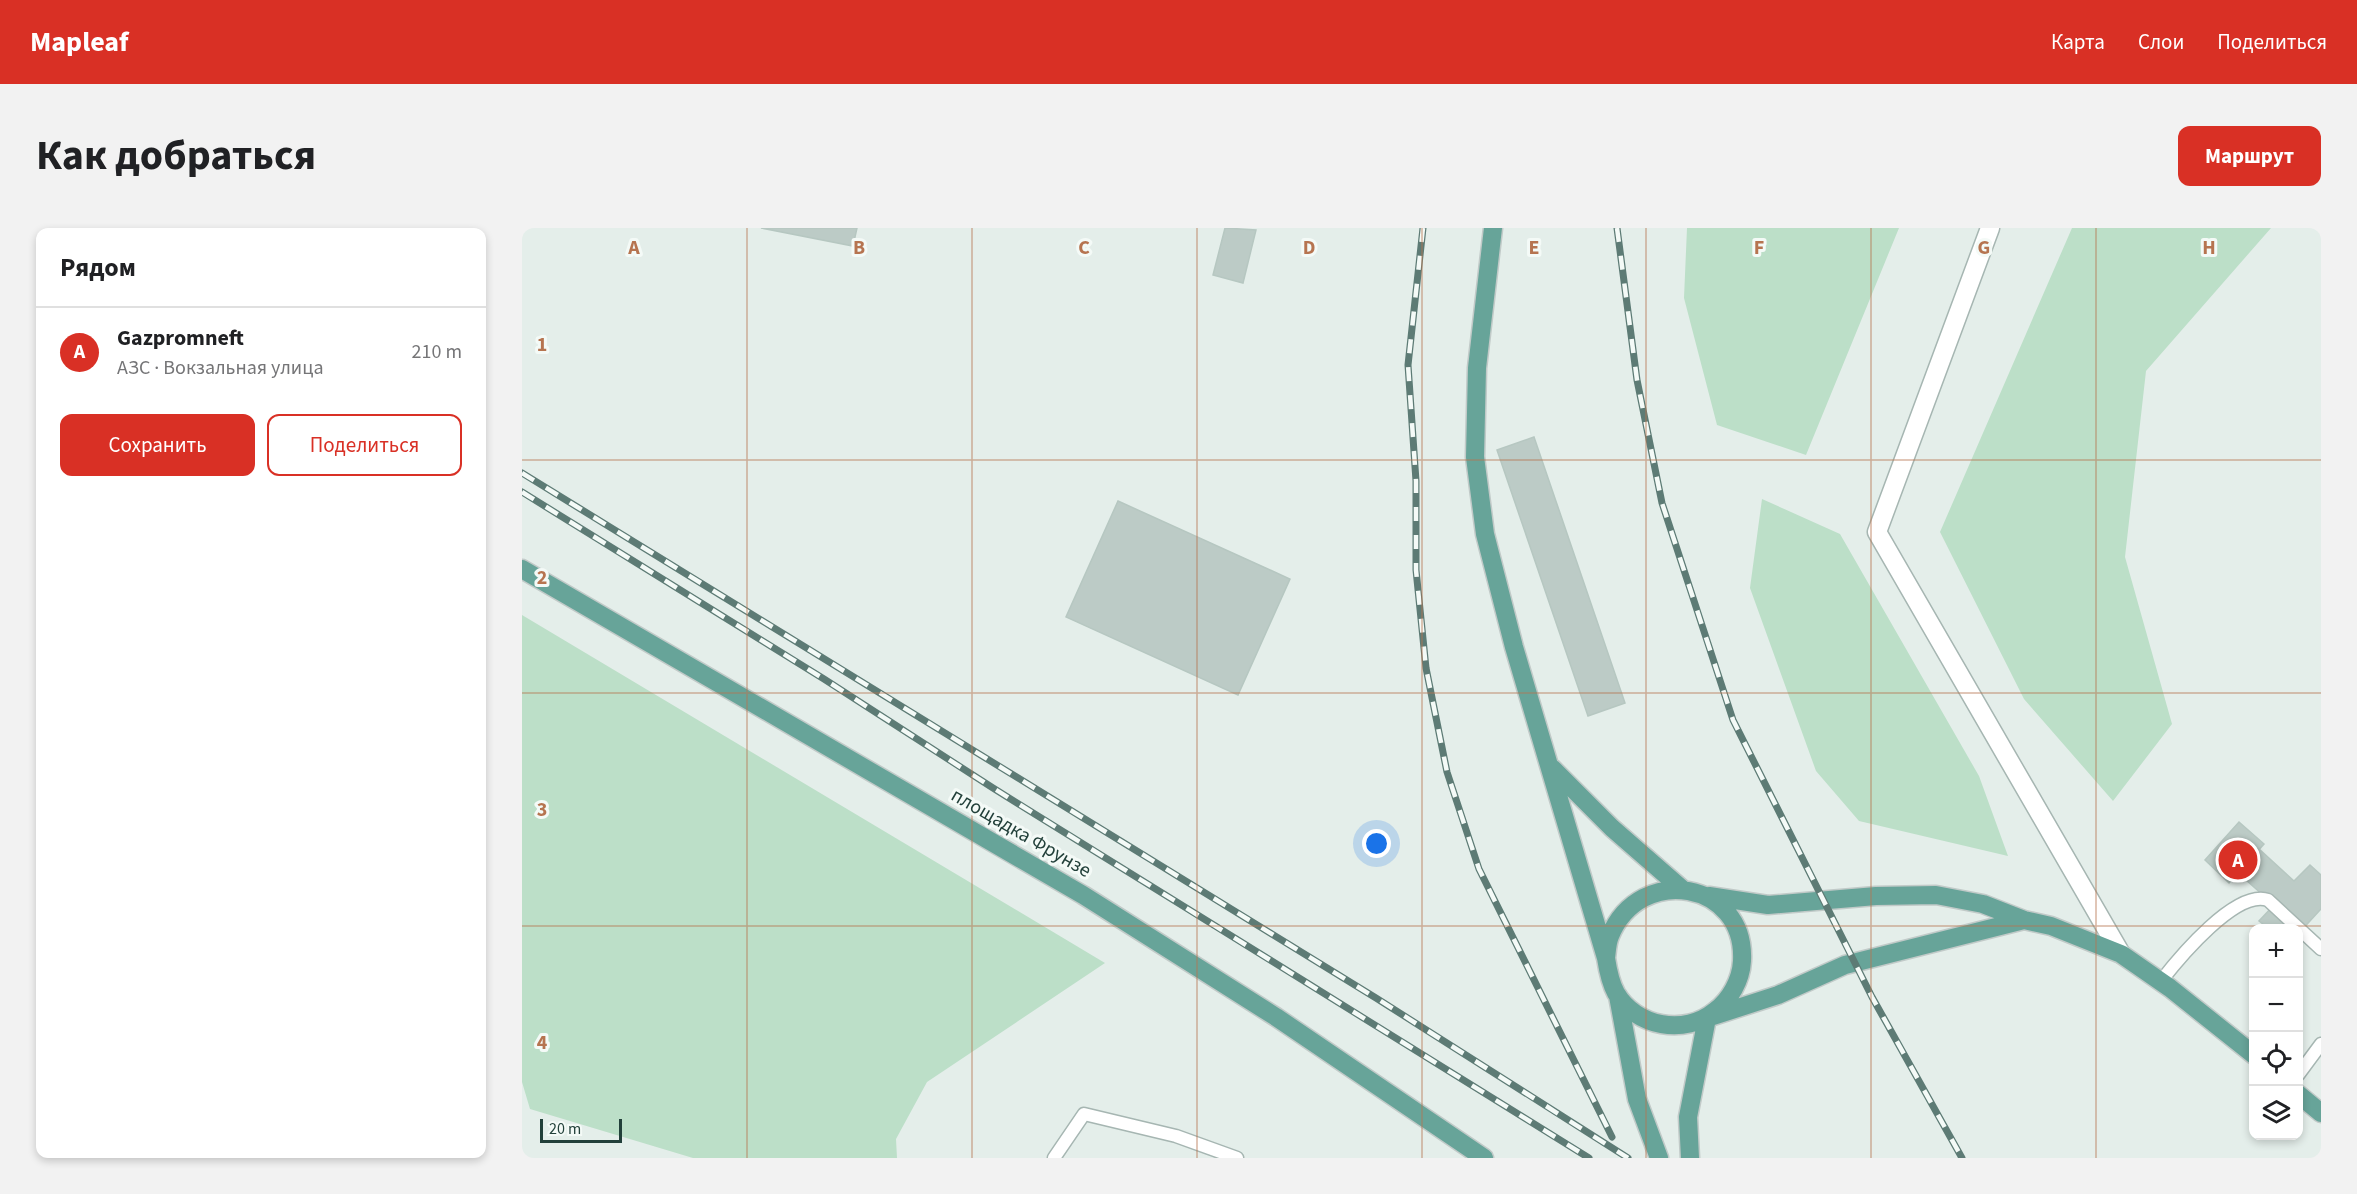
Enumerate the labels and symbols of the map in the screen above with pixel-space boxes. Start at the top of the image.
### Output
text: A [627,234,640,262]
text: B [853,234,865,262]
text: C [1078,234,1090,262]
text: D [1303,234,1315,262]
text: E [1529,234,1539,262]
text: F [1754,234,1764,262]
text: G [1978,234,1990,262]
text: H [2202,234,2216,262]
text: 1 [537,331,547,359]
text: 2 [537,564,547,592]
street label: площадка Фрунзе [946,781,1096,885]
text: 3 [537,796,547,824]
your location [1362,829,1391,858]
pin: A [2218,838,2258,882]
text: 4 [537,1029,548,1057]
scale bar [540,1116,622,1144]

